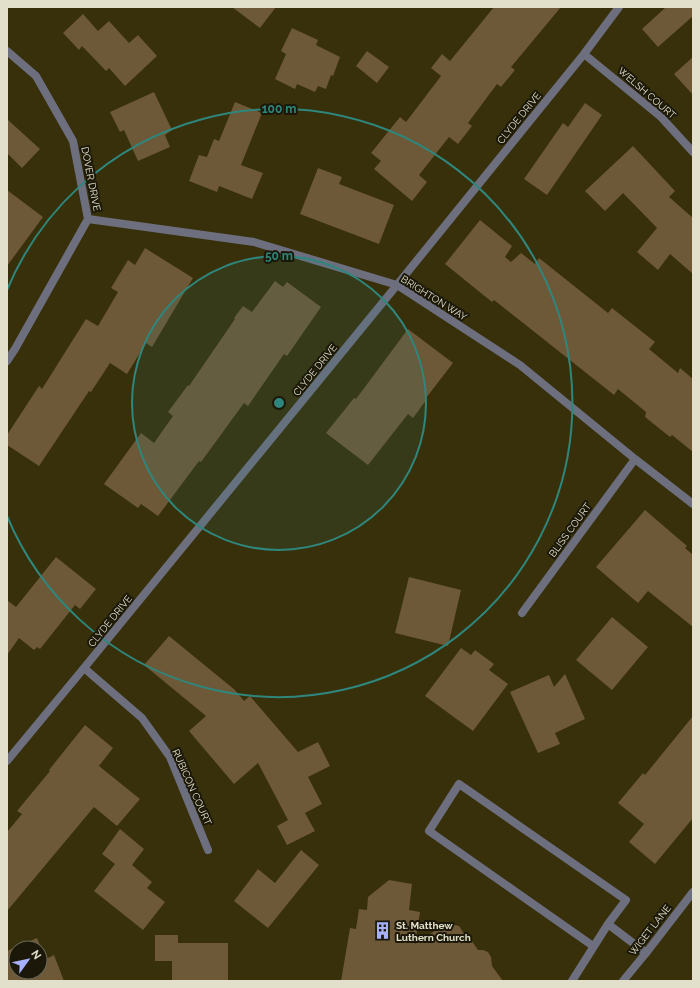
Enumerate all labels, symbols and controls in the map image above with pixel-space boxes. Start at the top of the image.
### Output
street label: WELSH COURT [616,65,678,121]
street label: CLYDE DRIVE [495,90,543,146]
text: 100 m [262,102,296,116]
street label: DOVER DRIVE [79,146,103,212]
text: 50 m [265,249,293,263]
street label: BRIGHTON WAY [399,273,469,323]
street label: CLYDE DRIVE [291,342,339,398]
centre of rings [272,396,286,410]
street label: BLISS COURT [547,501,593,559]
street label: CLYDE DRIVE [86,593,134,649]
street label: RUBICON COURT [170,747,214,827]
street label: WIGET LANE [627,903,673,957]
place label: St. Matthew Luthern Church [396,920,471,943]
building icon: St. Matthew Luthern Church [373,921,393,941]
north arrow [8,940,48,980]
text: N [28,948,44,962]

